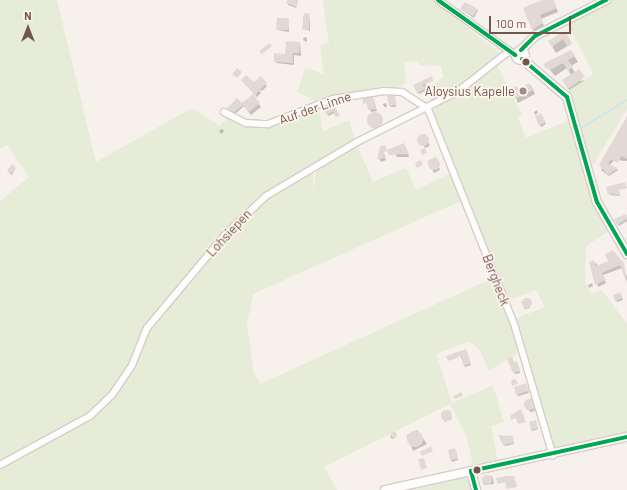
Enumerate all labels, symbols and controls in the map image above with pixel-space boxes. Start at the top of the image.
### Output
north arrow [8,8,48,48]
scale bar [491,8,573,34]
text: N [24,9,32,22]
text: 100 m [496,16,526,30]
unlabelled marker [521,57,531,67]
place label: Aloysius Kapelle [425,83,515,99]
marker: Aloysius Kapelle [518,86,528,96]
street label: Auf der Linne [277,88,353,128]
street label: Lohsiepen [203,206,255,260]
street label: Bergheck [479,252,513,308]
unlabelled marker [472,465,482,475]

